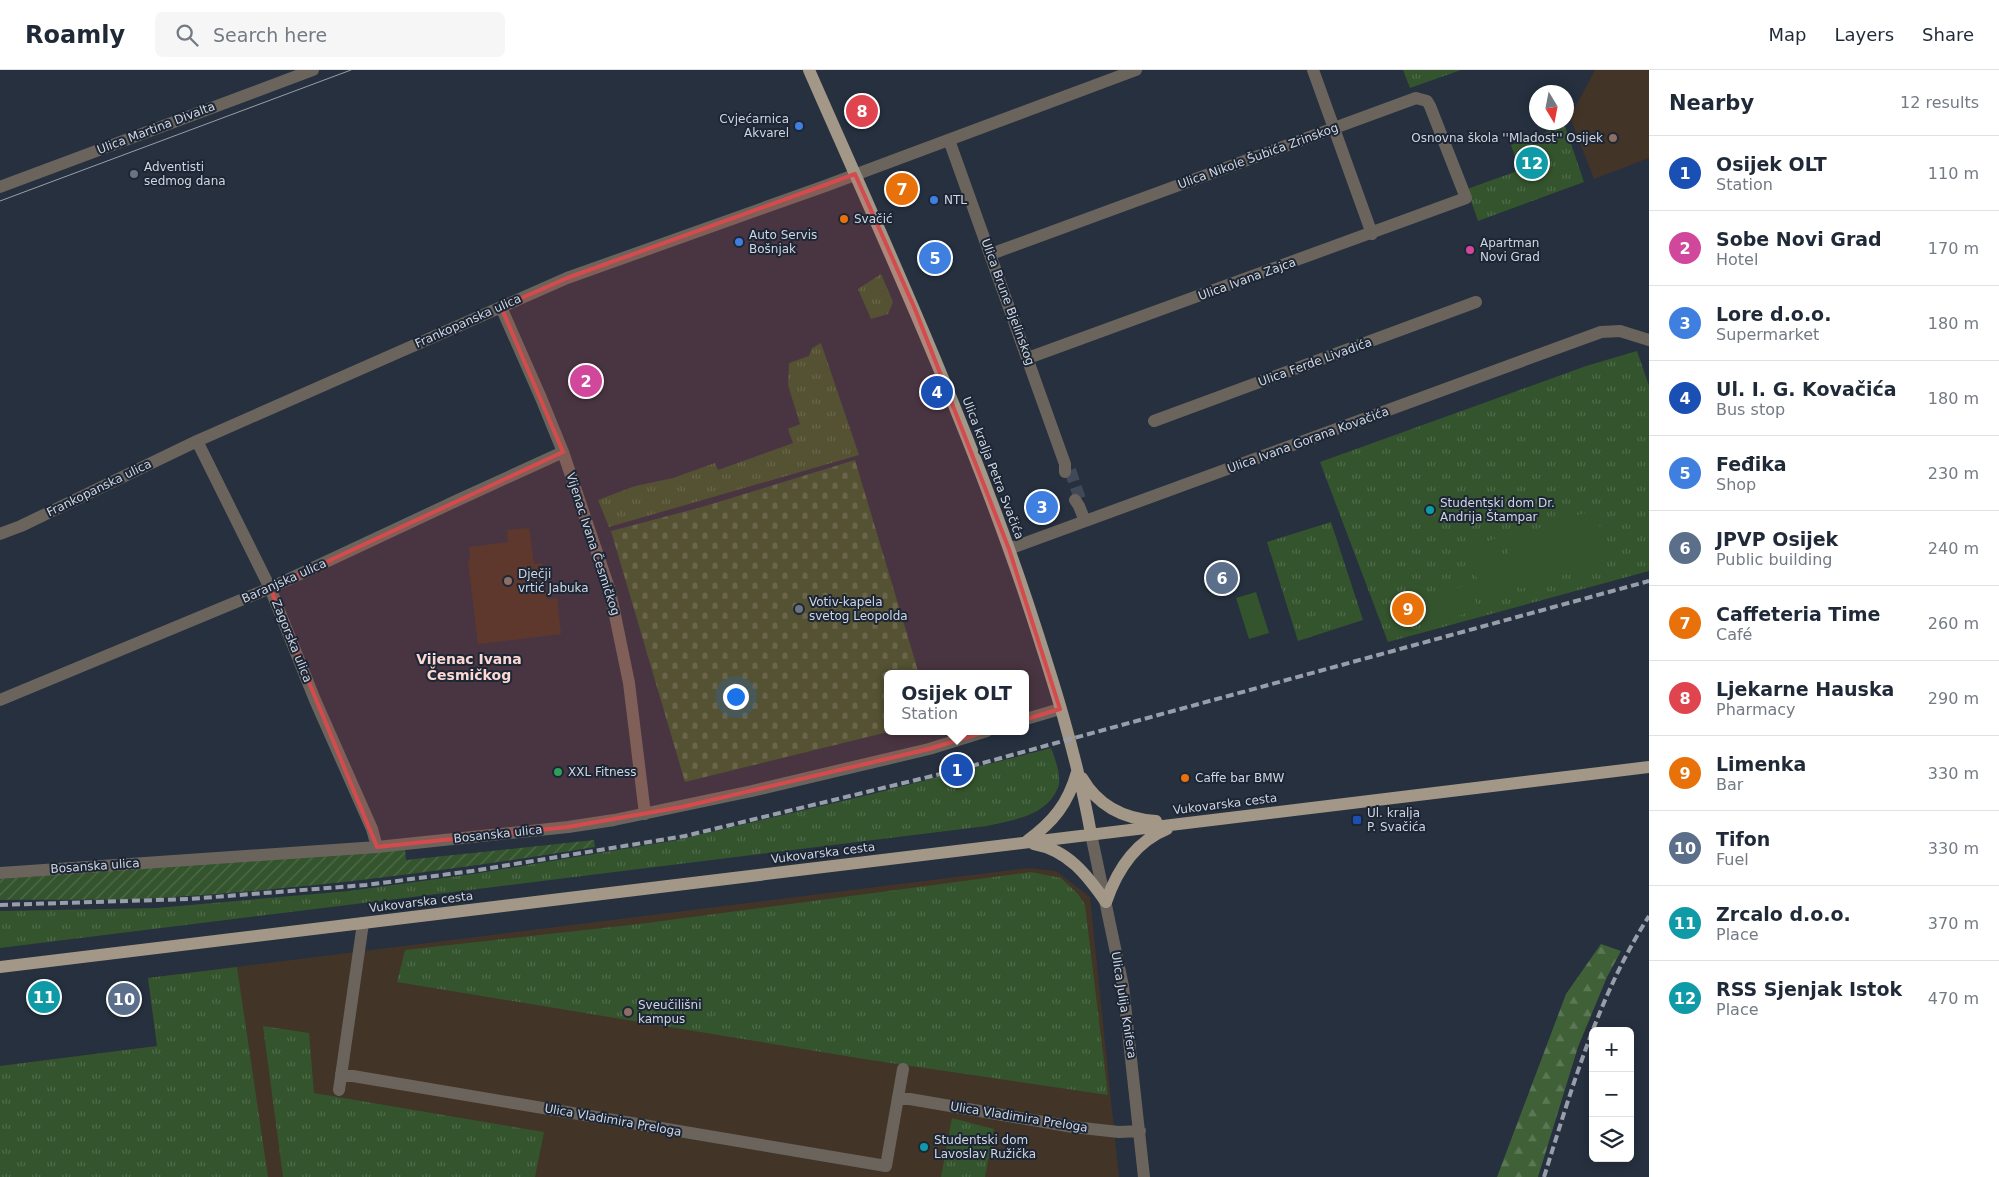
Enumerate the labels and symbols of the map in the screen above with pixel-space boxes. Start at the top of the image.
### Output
north arrow [1529,85,1574,130]
pin: 8 [846,92,878,130]
street label: Ulica Martina Divalta [95,99,217,157]
place label: Cvjećarnica Akvarel [719,112,789,140]
street label: Ulica Nikole Šubića Zrinskog [1176,119,1340,192]
marker: Cvjećarnica Akvarel [793,120,805,132]
place label: Osnovna škola ''Mladost'' Osijek [1411,131,1603,145]
marker: Osnovna škola ''Mladost'' Osijek [1607,132,1619,144]
pin: 12 [1516,144,1548,182]
place label: Adventisti sedmog dana [144,160,226,188]
marker: Adventisti sedmog dana [128,168,140,180]
pin: 7 [886,170,918,208]
place label: NTL [944,193,967,207]
marker: NTL [928,194,940,206]
place label: Svačić [854,212,893,226]
marker: Svačić [838,213,850,225]
place label: Auto Servis Bošnjak [749,228,817,256]
marker: Auto Servis Bošnjak [733,236,745,248]
place label: Apartman Novi Grad [1480,236,1540,264]
street label: Ulica Brune Bjelinskog [979,237,1037,367]
pin: 5 [919,239,951,277]
marker: Apartman Novi Grad [1464,244,1476,256]
street label: Ulica Ivana Zajca [1196,255,1298,303]
street label: Frankopanska ulica [413,291,523,351]
street label: Ulica Ferde Livadića [1256,335,1374,389]
pin: 2 [570,362,602,400]
pin: 4 [921,373,953,411]
street label: Ulica kralja Petra Svačića [959,395,1027,541]
street label: Ulica Ivana Gorana Kovačića [1225,404,1391,476]
street label: Frankopanska ulica [44,457,154,519]
street label: Vijenac Ivana Česmičkog [563,471,624,617]
pin: 3 [1026,488,1058,526]
place label: Studentski dom Dr. Andrija Štampar [1440,496,1555,524]
marker: Studentski dom Dr. Andrija Štampar [1424,504,1436,516]
street label: Baranjska ulica [239,556,329,606]
pin: 6 [1206,559,1238,597]
place label: Dječji vrtić Jabuka [518,567,589,595]
marker: Dječji vrtić Jabuka [502,575,514,587]
pin: 9 [1392,590,1424,628]
place label: Votiv-kapela svetog Leopolda [809,595,908,623]
street label: Zagorska ulica [269,598,315,684]
marker: Votiv-kapela svetog Leopolda [793,603,805,615]
district label: Vijenac Ivana Česmičkog [416,651,522,683]
your location [723,684,749,710]
pin: 1 [941,751,973,789]
place label: XXL Fitness [568,765,637,779]
marker: XXL Fitness [552,766,564,778]
place label: Caffe bar BMW [1195,771,1285,785]
marker: Caffe bar BMW [1179,772,1191,784]
street label: Vukovarska cesta [1172,791,1278,817]
place label: Ul. kralja P. Svačića [1367,806,1426,834]
marker: Ul. kralja P. Svačića [1351,814,1363,826]
street label: Bosanska ulica [453,822,543,846]
street label: Vukovarska cesta [770,840,876,866]
street label: Bosanska ulica [50,856,140,876]
street label: Vukovarska cesta [368,889,474,915]
street label: Ulica Julija Knifera [1109,950,1139,1060]
pin: 11 [28,978,60,1016]
pin: 10 [108,980,140,1018]
place label: Sveučilišni kampus [638,998,702,1026]
marker: Sveučilišni kampus [622,1006,634,1018]
street label: Ulica Vladimira Preloga [949,1099,1089,1135]
street label: Ulica Vladimira Preloga [543,1101,683,1139]
place label: Studentski dom Lavoslav Ružička [934,1133,1036,1161]
marker: Studentski dom Lavoslav Ružička [918,1141,930,1153]

